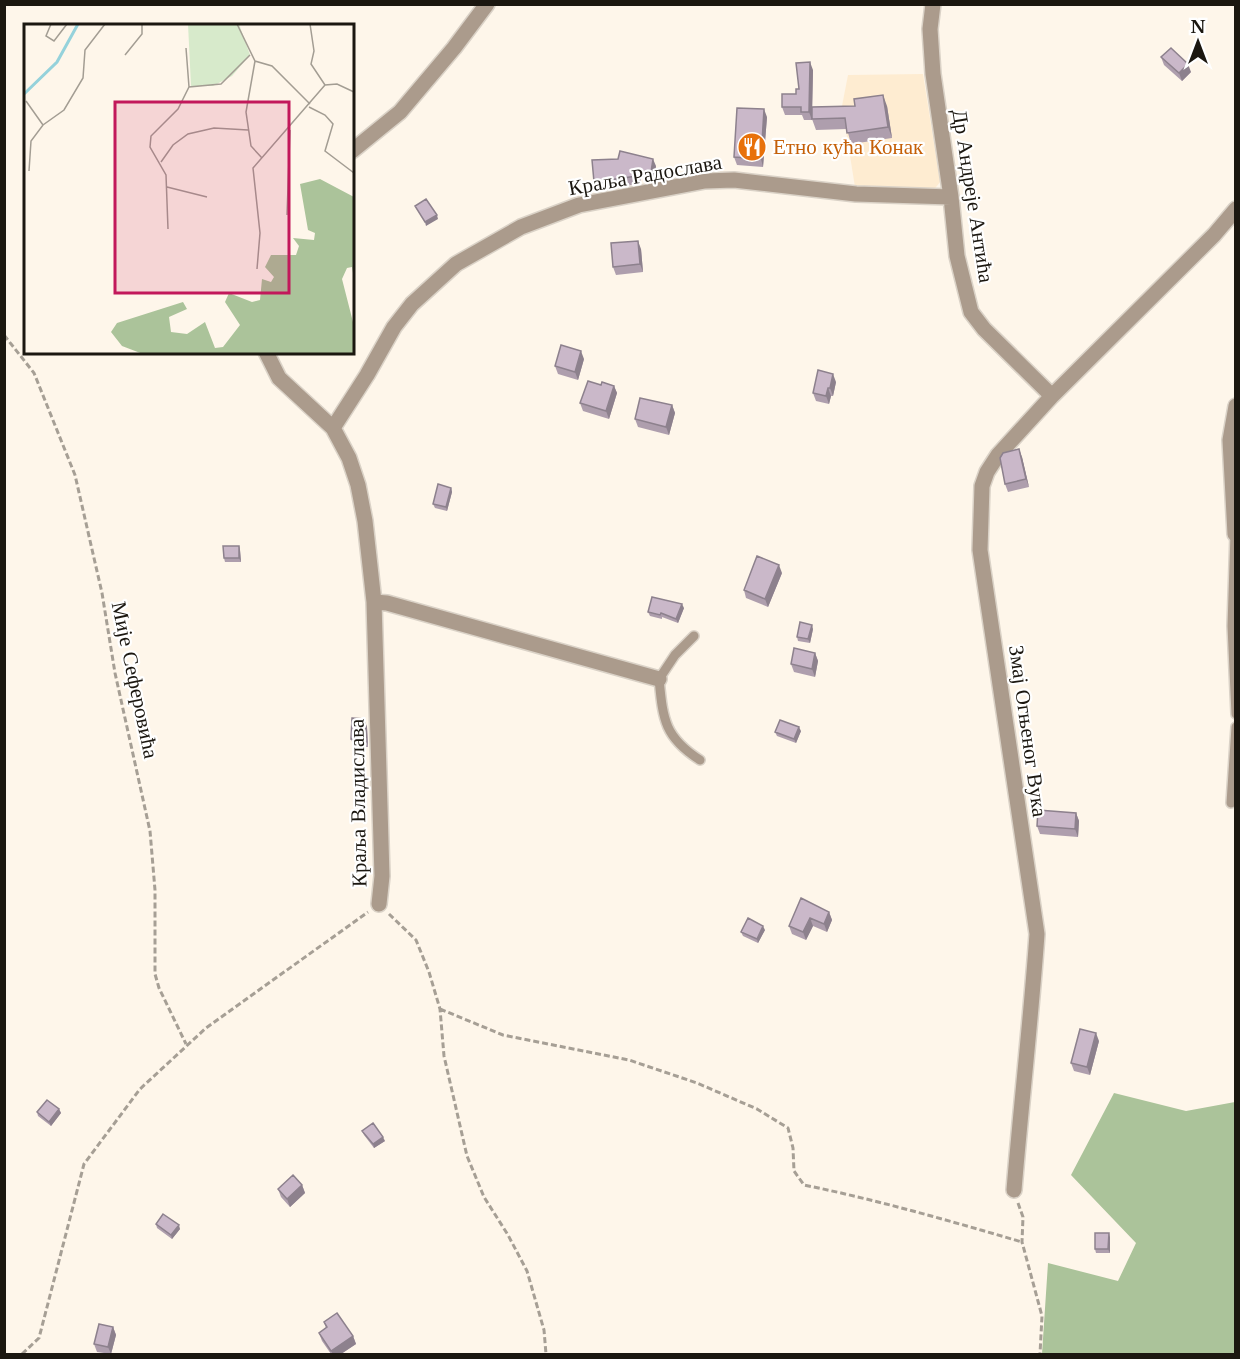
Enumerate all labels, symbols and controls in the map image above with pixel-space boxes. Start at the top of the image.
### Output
north arrow [1168,12,1228,72]
text: N [1190,17,1206,37]
inset map [24,24,354,354]
street label: Др Андреје Антића [946,107,1000,285]
restaurant icon: Етно кућа Конак [736,131,768,163]
place label: Етно кућа Конак [773,134,924,160]
street label: Краља Радослава [566,149,724,201]
street label: Мије Сеферовића [106,599,164,762]
street label: Змај Огњеног Вука [1003,644,1053,819]
street label: Краља Владислава [344,718,372,887]

